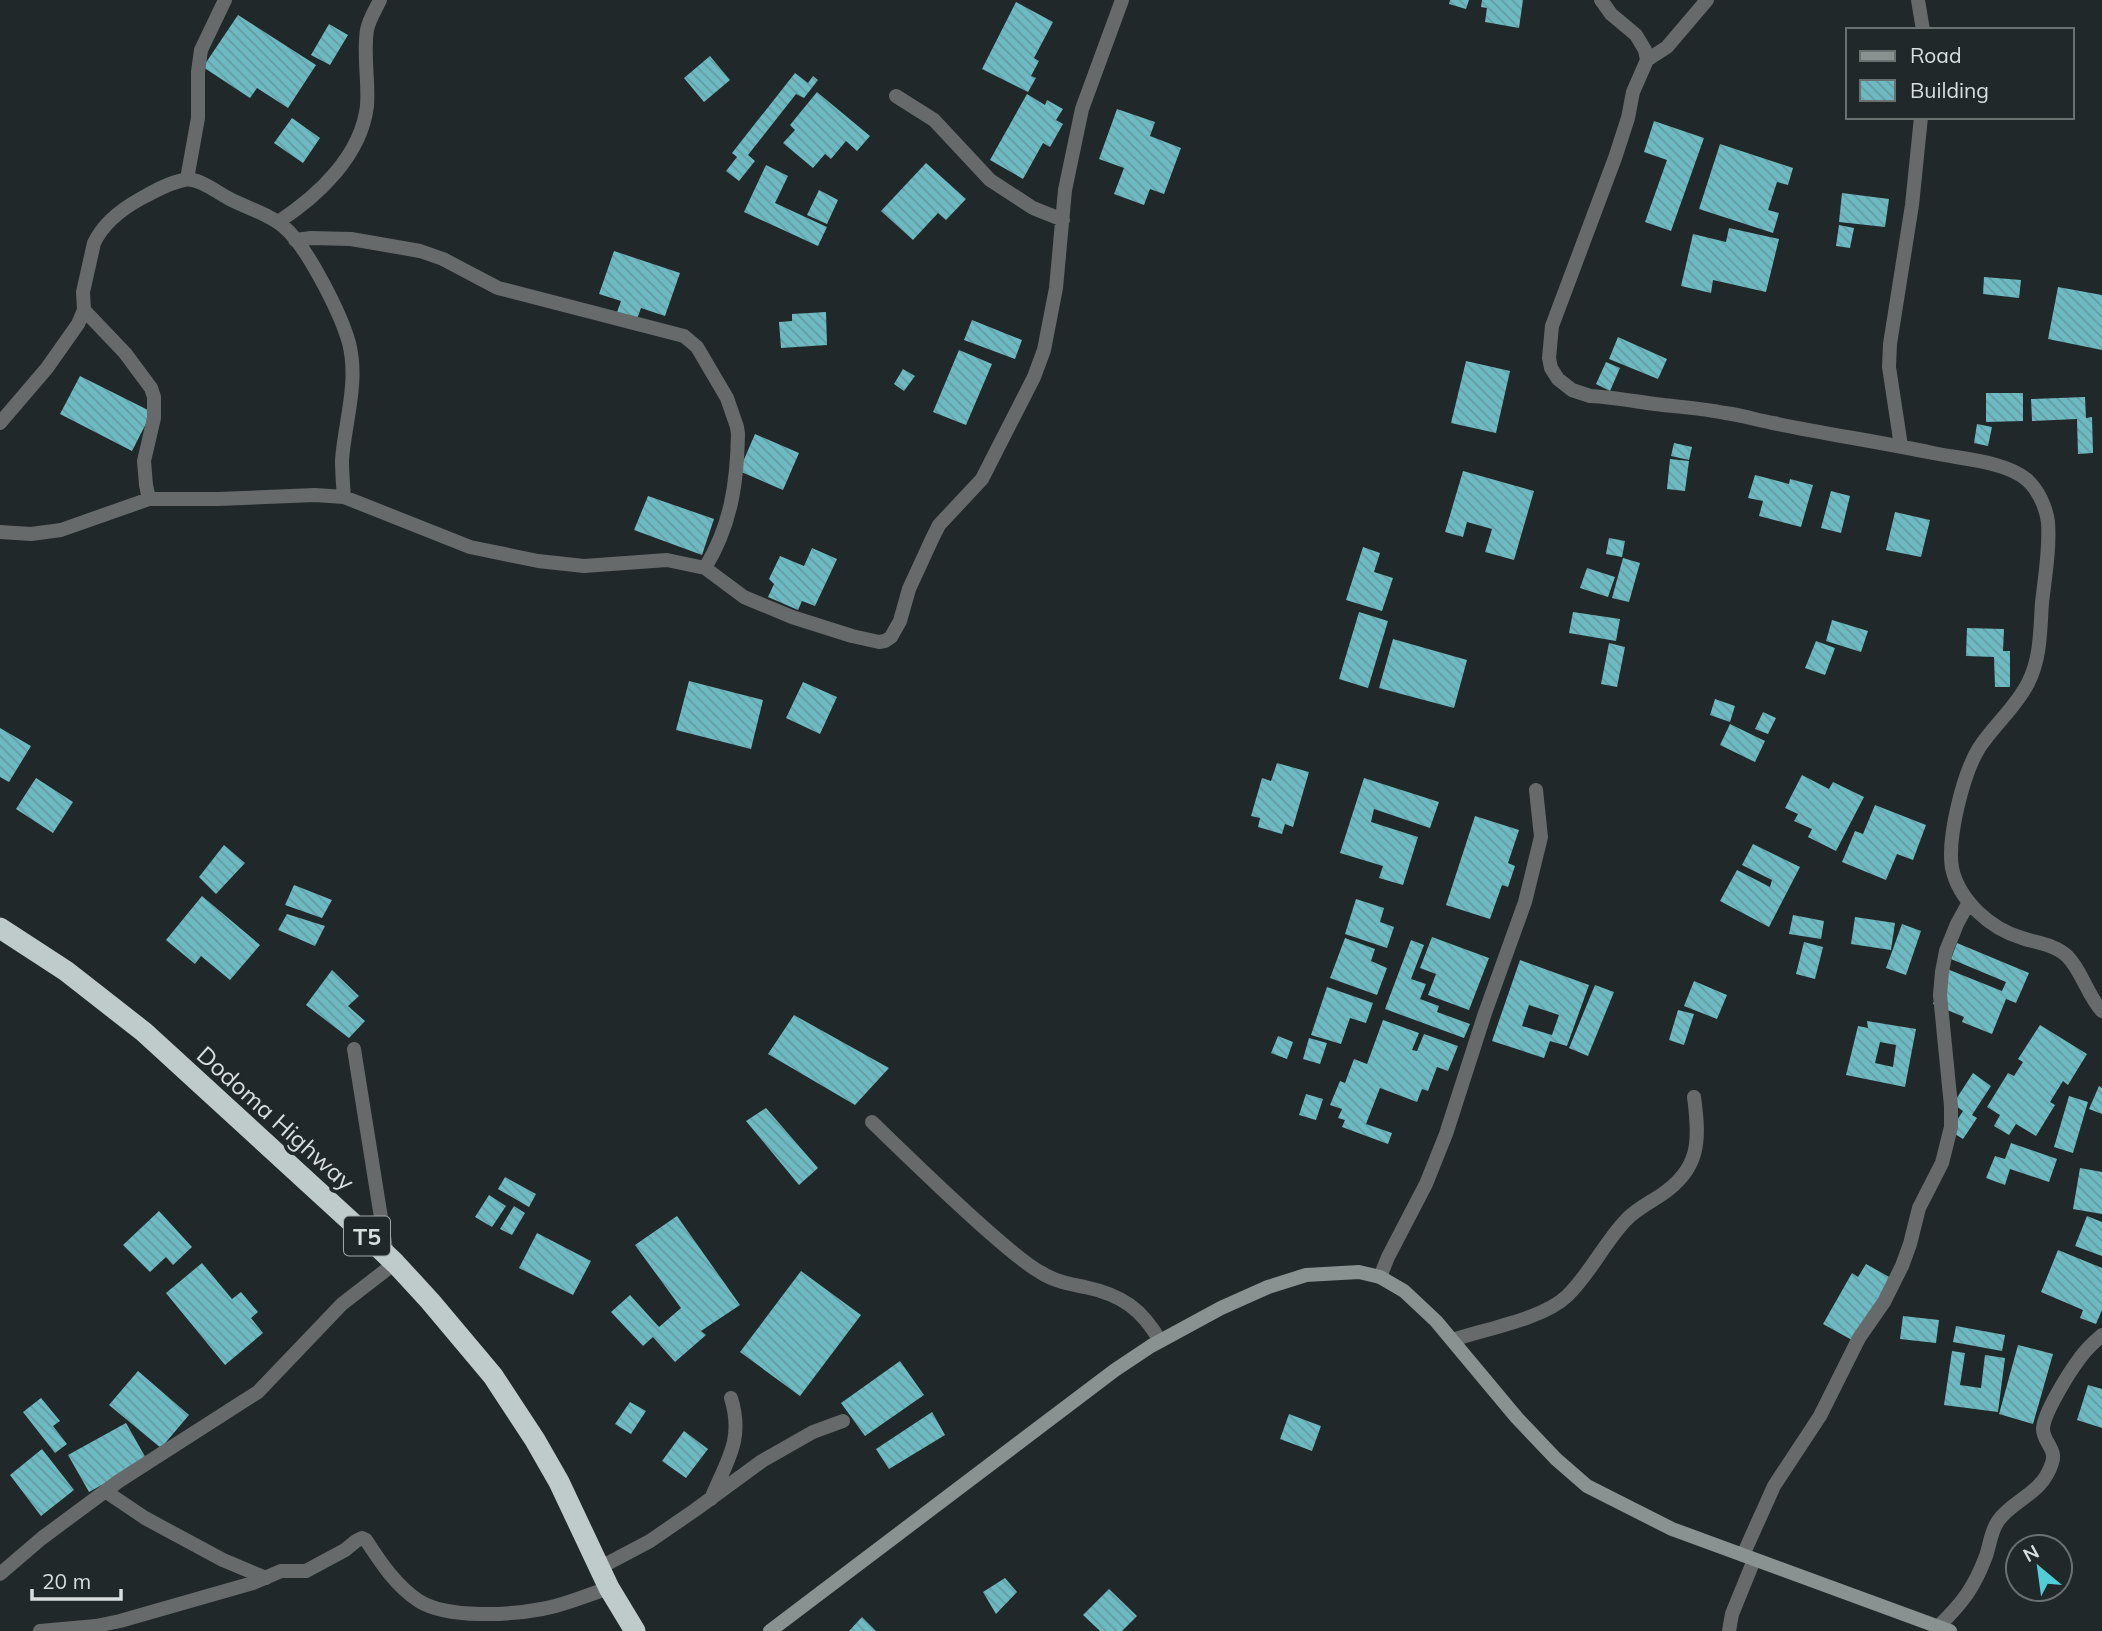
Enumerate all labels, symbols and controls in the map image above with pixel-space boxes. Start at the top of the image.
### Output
legend [1846,28,2074,119]
text: Road [1910,42,1961,68]
text: Building [1910,77,1989,103]
street label: Dodoma Highway [191,1039,361,1197]
road number: T5 [344,1217,390,1256]
north arrow [2004,1533,2074,1603]
text: N [2019,1539,2043,1567]
scale bar [32,1558,121,1602]
text: 20 m [42,1568,91,1594]

